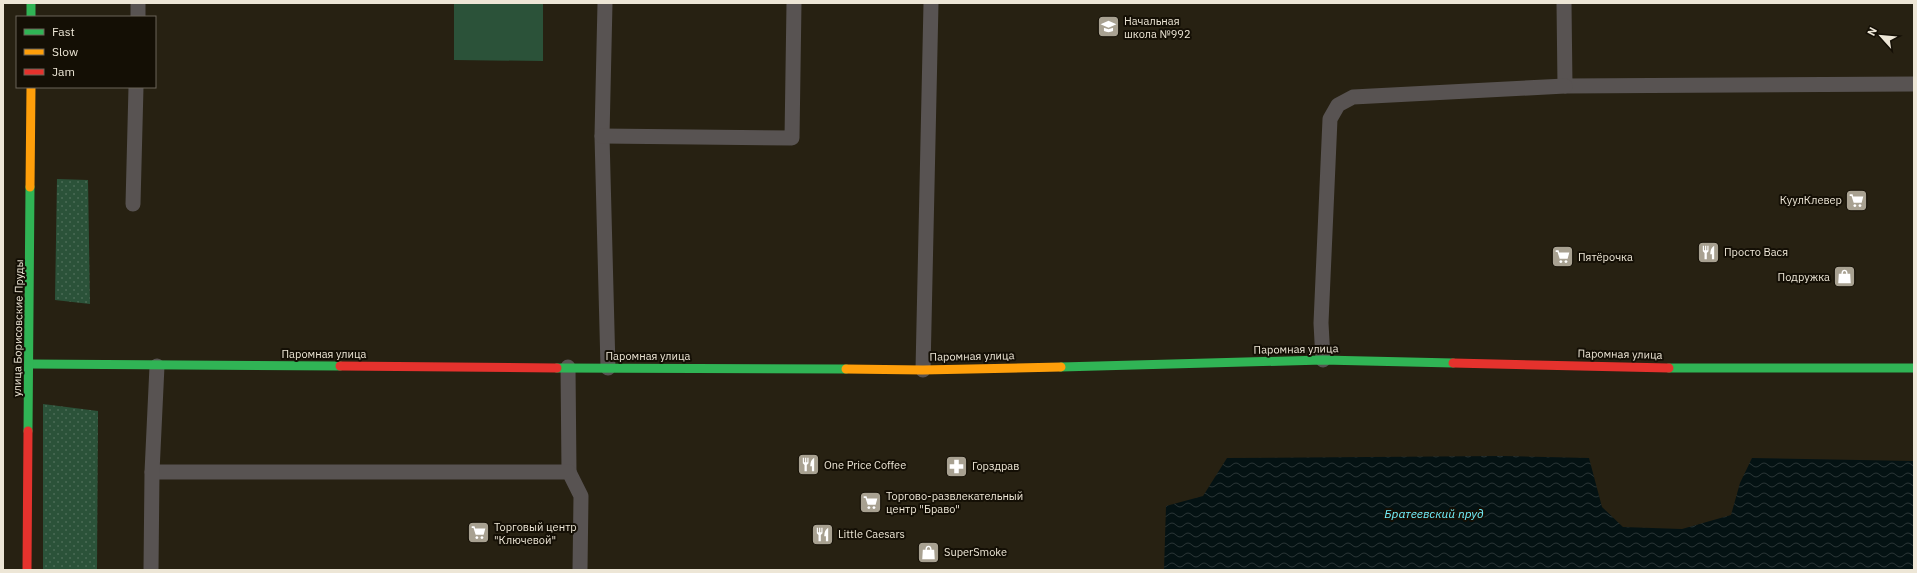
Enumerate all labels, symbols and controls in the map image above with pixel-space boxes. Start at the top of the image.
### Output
school or university icon: Начальная школа №992 [1096,14,1122,40]
place label: Начальная школа №992 [1124,14,1191,41]
legend [16,16,156,88]
north arrow [1861,16,1901,56]
text: Fast [52,24,75,39]
text: N [1864,25,1880,38]
text: Slow [52,44,78,59]
text: Jam [52,64,75,79]
supermarket icon: КуулКлевер [1844,187,1870,213]
place label: КуулКлевер [1780,193,1842,207]
restaurant icon: Просто Вася [1695,239,1721,265]
supermarket icon: Пятёрочка [1549,244,1575,270]
place label: Просто Вася [1724,245,1788,259]
place label: Пятёрочка [1578,250,1633,264]
street label: улица Борисовские Пруды [10,259,26,397]
shop icon: Подружка [1832,264,1858,290]
place label: Подружка [1778,270,1830,284]
street label: Паромная улица [1253,341,1339,357]
street label: Паромная улица [1577,346,1663,362]
street label: Паромная улица [282,347,367,361]
street label: Паромная улица [929,348,1015,364]
street label: Паромная улица [606,349,691,363]
restaurant icon: One Price Coffee [796,452,822,478]
pharmacy icon: Горздрав [943,453,969,479]
place label: One Price Coffee [824,458,906,472]
place label: Горздрав [972,459,1019,473]
supermarket icon: Торгово-развлекательный центр "Браво" [858,489,884,515]
place label: Торгово-развлекательный центр "Браво" [886,489,1023,516]
water label: Братеевский пруд [1384,506,1484,521]
supermarket icon: Торговый центр "Ключевой" [466,520,492,546]
place label: Торговый центр "Ключевой" [494,520,577,547]
restaurant icon: Little Caesars [809,521,835,547]
place label: Little Caesars [838,527,905,541]
shop icon: SuperSmoke [916,539,942,565]
place label: SuperSmoke [944,545,1007,559]

